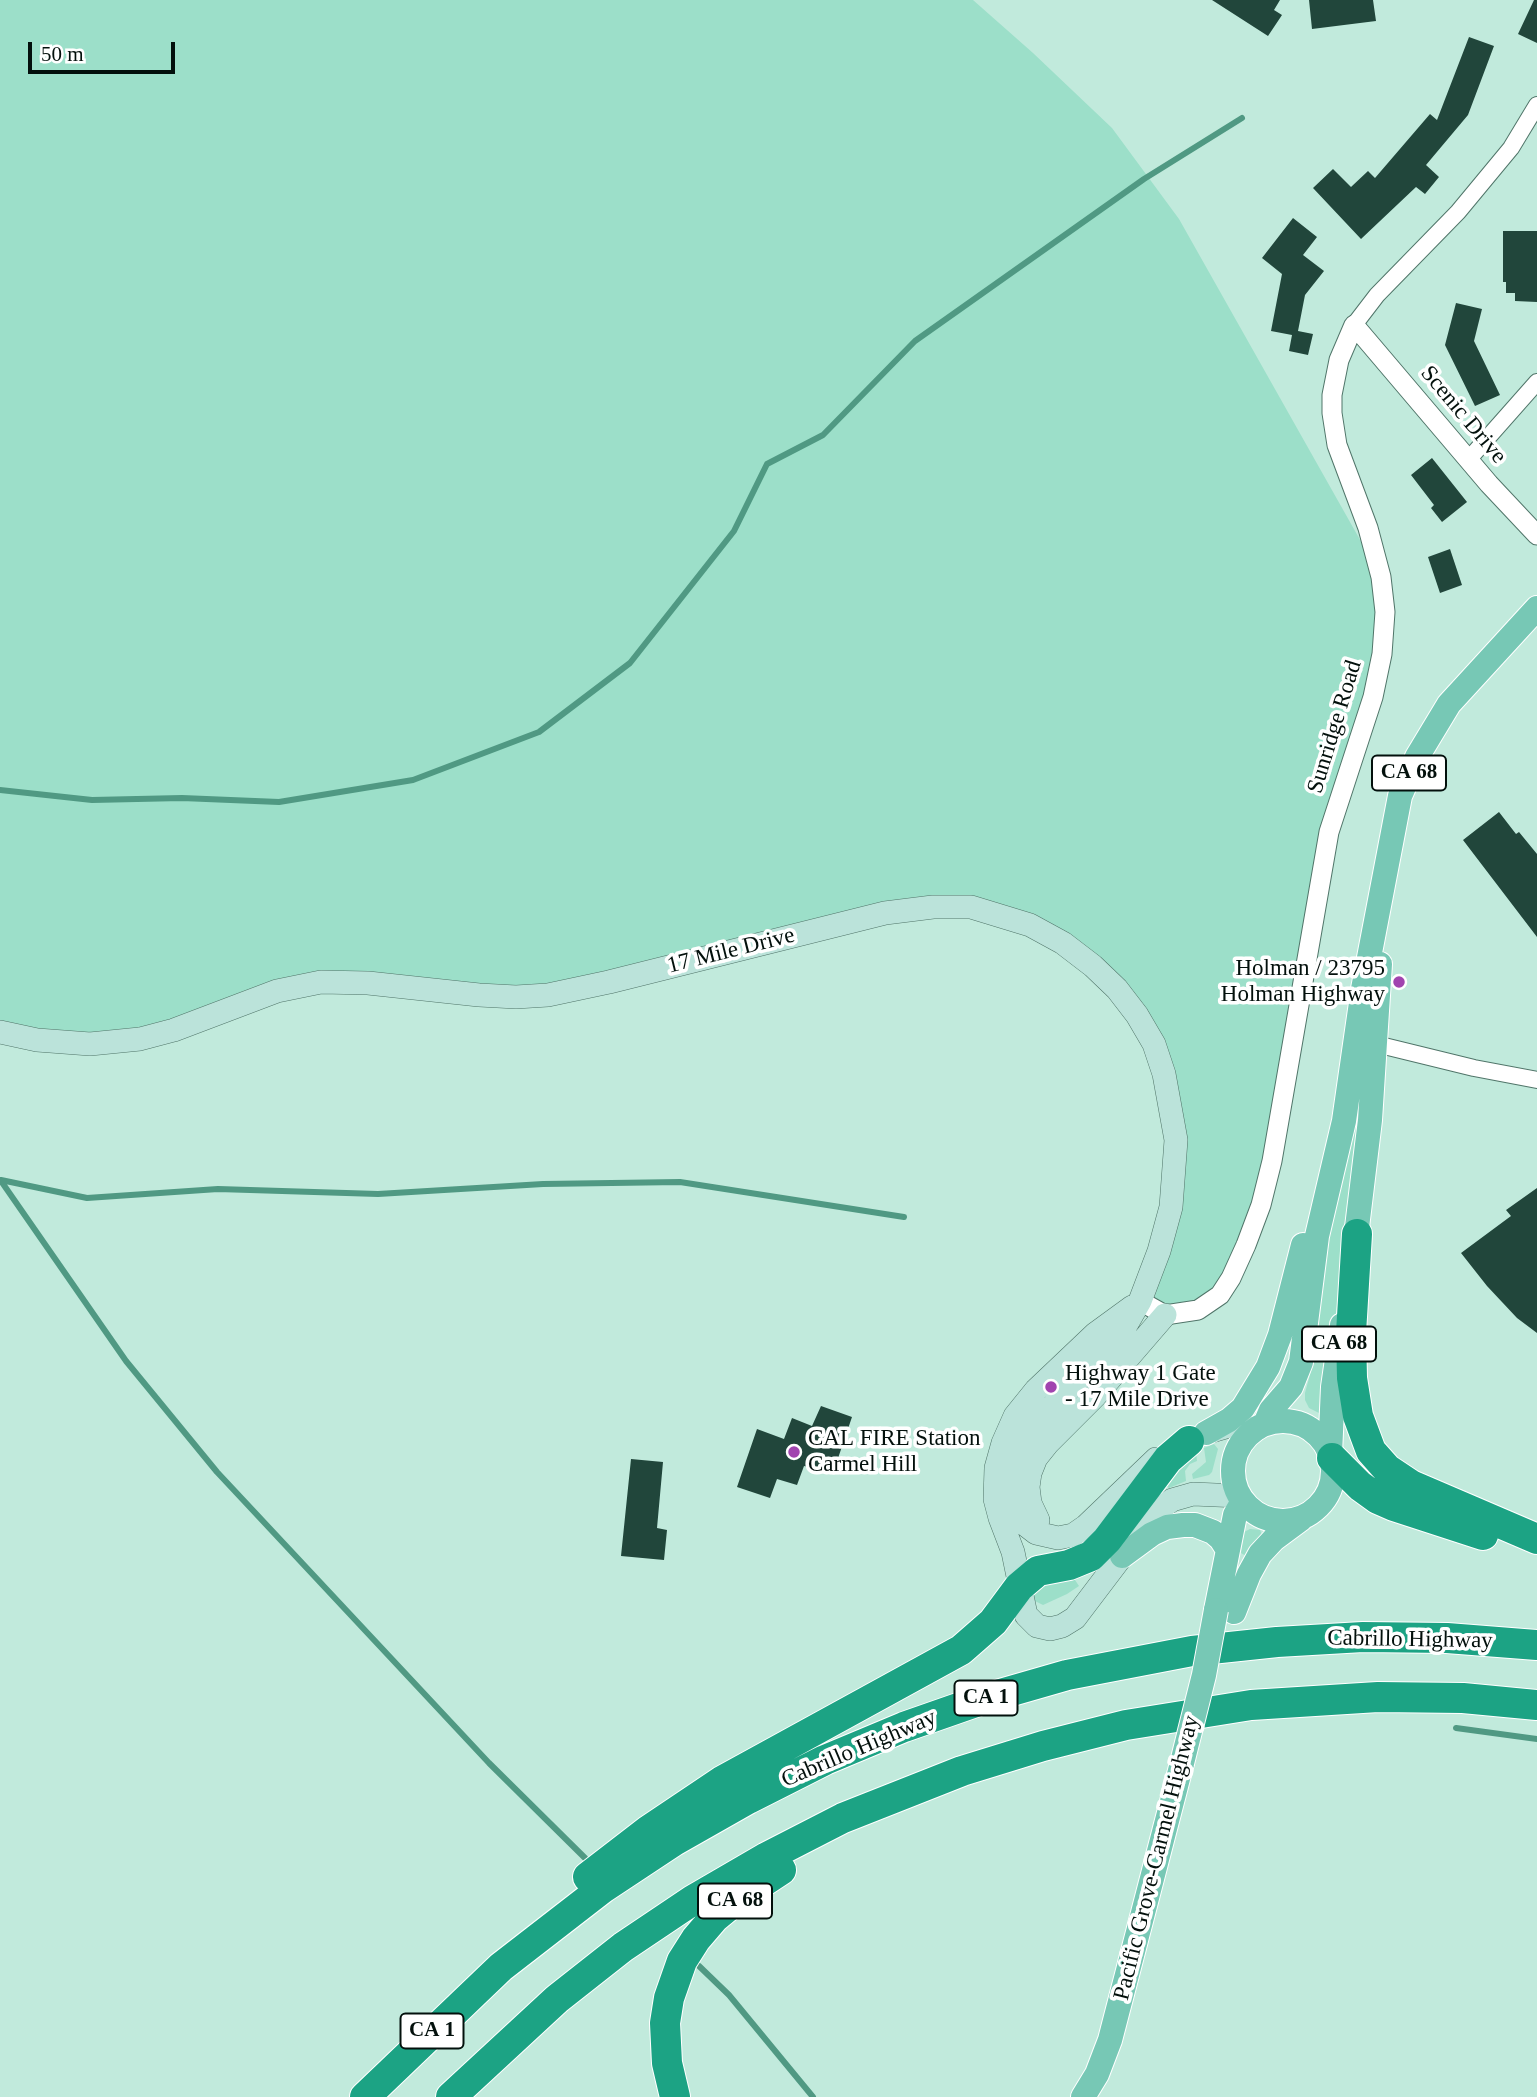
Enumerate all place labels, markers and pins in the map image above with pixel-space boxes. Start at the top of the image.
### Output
place label: Holman / 23795 Holman Highway [1221,955,1385,1009]
marker: Holman / 23795 Holman Highway [1391,974,1407,990]
place label: Highway 1 Gate - 17 Mile Drive [1065,1360,1216,1414]
marker: Highway 1 Gate - 17 Mile Drive [1043,1379,1059,1395]
place label: CAL FIRE Station Carmel Hill [808,1425,981,1479]
marker: CAL FIRE Station Carmel Hill [786,1444,802,1460]

